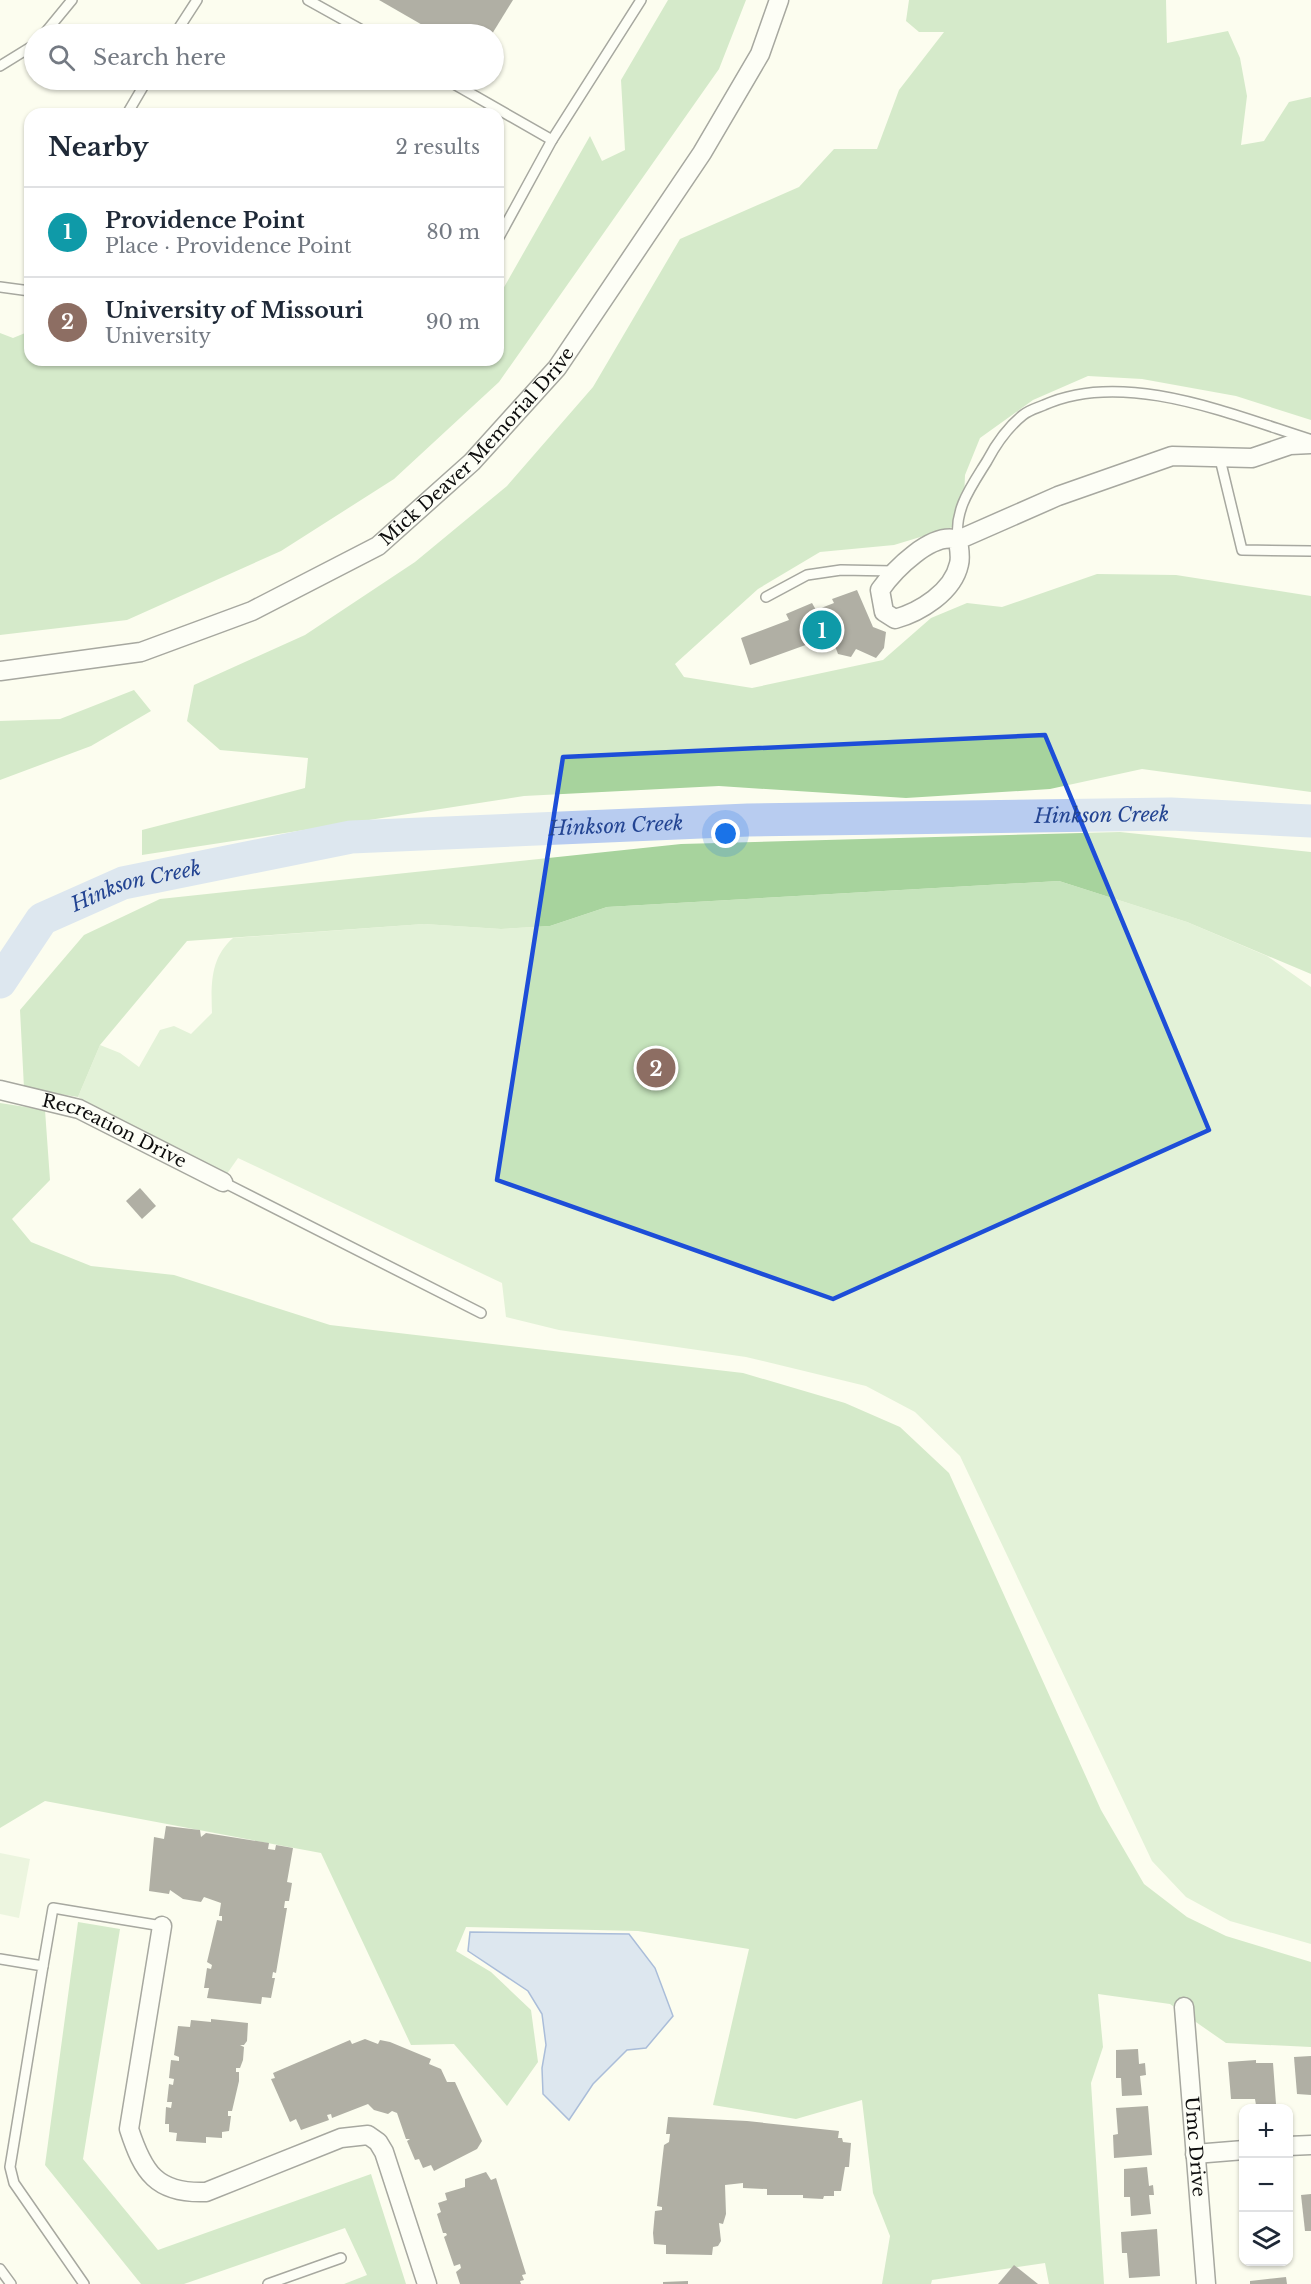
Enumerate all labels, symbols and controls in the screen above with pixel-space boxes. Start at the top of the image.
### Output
search box [24,24,504,90]
icon: search [45,41,78,74]
text: Search here [93,44,226,71]
text: Nearby [48,131,149,163]
text: 2 results [396,135,480,159]
text: Providence Point [105,207,305,234]
text: 1 [63,220,72,244]
text: 80 m [426,220,480,244]
text: Place · Providence Point [105,234,351,258]
text: University of Missouri [105,297,363,324]
text: 2 [61,310,74,334]
text: 90 m [426,310,480,334]
text: University [105,324,211,348]
street label: Mick Deaver Memorial Drive [375,343,579,550]
pin: 1 [802,608,842,652]
water label: Hinkson Creek [1033,802,1169,828]
water label: Hinkson Creek [547,811,684,841]
your location [711,819,740,848]
water label: Hinkson Creek [66,856,203,917]
pin: 2 [636,1046,676,1090]
street label: Recreation Drive [40,1090,190,1173]
street label: Umc Drive [1180,2096,1210,2198]
map controls [1239,2104,1293,2266]
button: + [1239,2104,1293,2158]
button: − [1239,2158,1293,2212]
button: layers [1239,2212,1293,2266]

